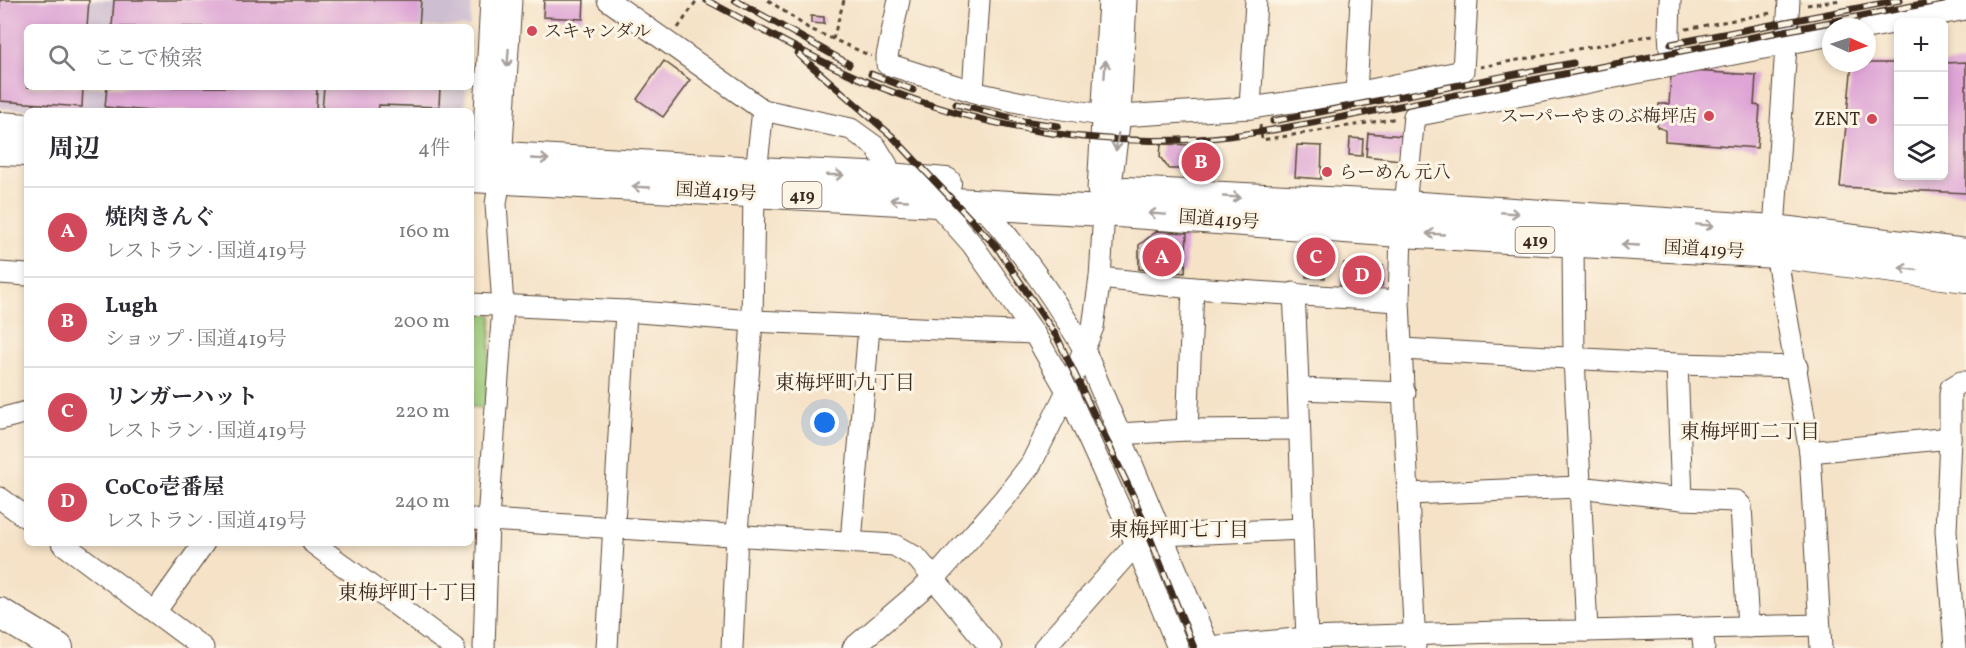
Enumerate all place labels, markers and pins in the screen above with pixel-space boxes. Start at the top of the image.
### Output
place label: スキャンダル [544,20,651,45]
marker: スキャンダル [525,24,539,38]
place label: スーパーやまのぶ梅坪店 [1501,105,1697,130]
place label: ZENT [1814,108,1860,133]
marker: スーパーやまのぶ梅坪店 [1702,109,1716,123]
marker: ZENT [1865,112,1879,126]
pin: B [1182,140,1220,184]
place label: らーめん 元八 [1339,161,1451,186]
marker: らーめん 元八 [1320,165,1334,179]
pin: A [1142,234,1182,280]
pin: C [1296,234,1336,280]
pin: D [1342,252,1382,298]

